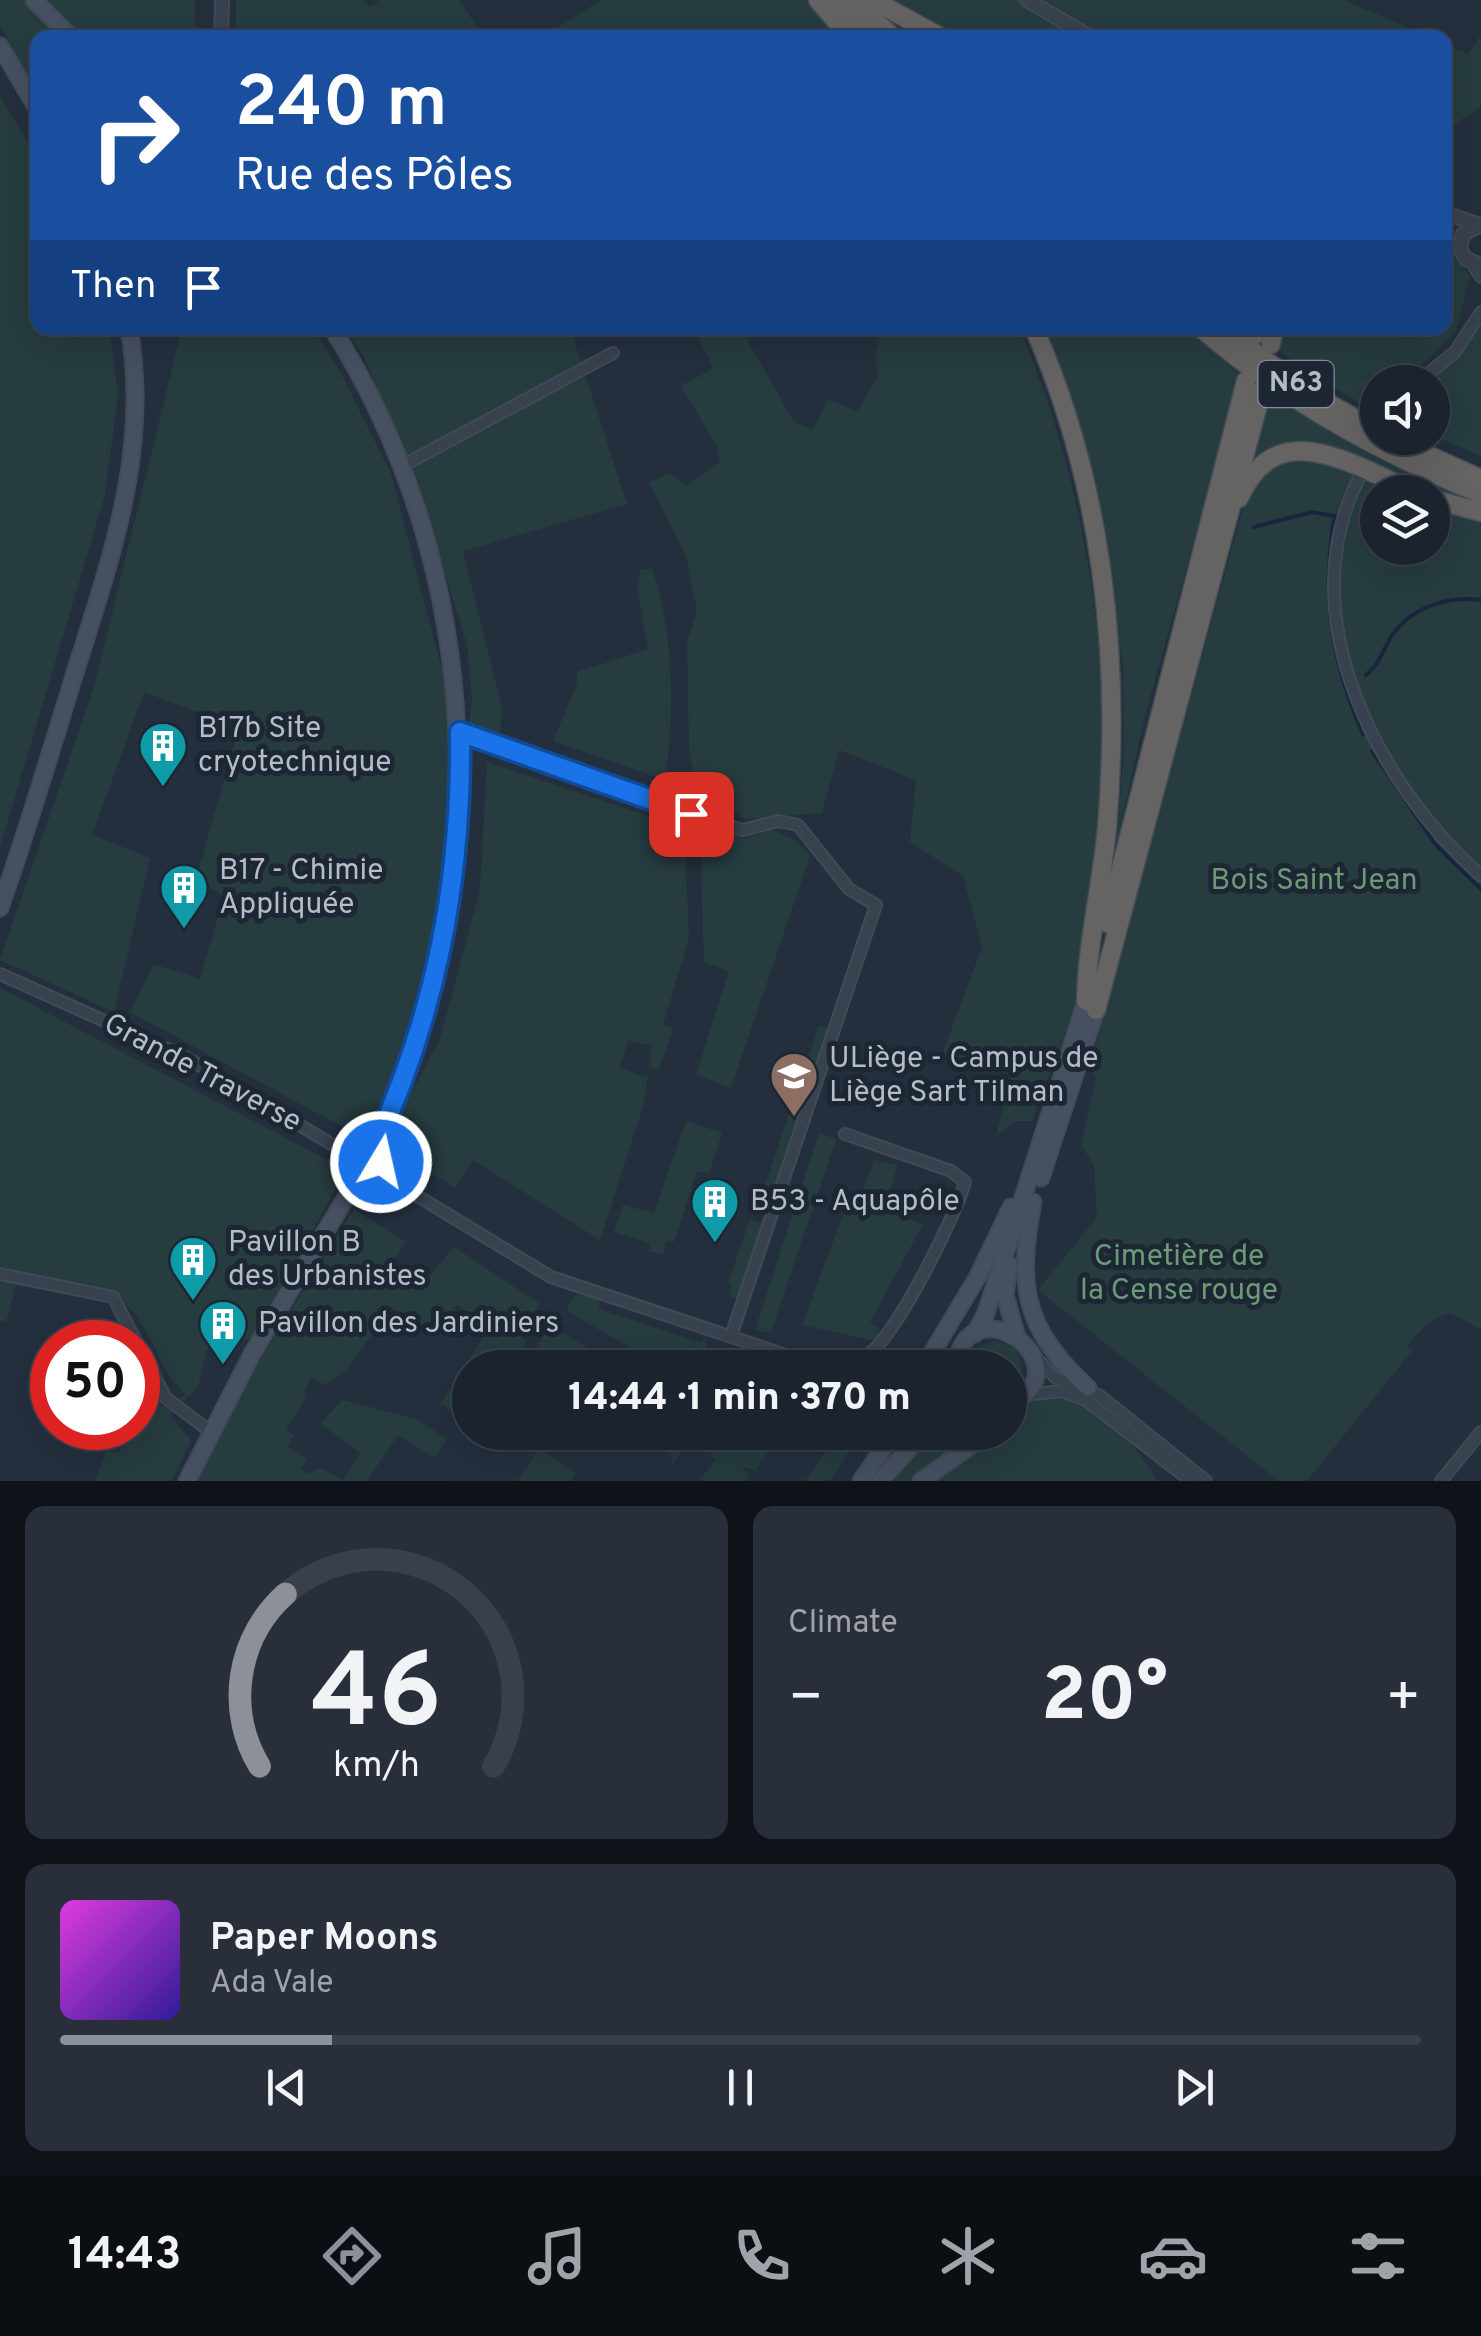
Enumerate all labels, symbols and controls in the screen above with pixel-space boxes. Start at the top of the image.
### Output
text: 240 m [235,62,448,151]
icon: right [70,70,200,200]
text: Rue des Pôles [235,149,514,206]
icon: arrive [176,260,231,315]
text: Then [70,263,156,312]
road number: N63 [1258,361,1334,407]
map controls [1360,365,1450,565]
button: sound [1360,365,1450,455]
button: layers [1360,475,1450,565]
place label: B17b Site cryotechnique [198,711,391,782]
building icon: B17b Site cryotechnique [137,720,189,788]
pin [649,772,734,857]
icon: arrive [664,787,719,842]
place label: B17 - Chimie Appliquée [219,853,383,924]
building icon: B17 - Chimie Appliquée [158,862,210,930]
park label: Bois Saint Jean [1210,863,1418,900]
street label: Grande Traverse [97,1006,307,1142]
place label: ULiège - Campus de Liège Sart Tilman [829,1041,1099,1112]
school or university icon: ULiège - Campus de Liège Sart Tilman [768,1050,820,1118]
position arrow [329,1110,433,1214]
building icon: B53 - Aquapôle [689,1176,741,1244]
place label: B53 - Aquapôle [750,1184,960,1221]
place label: Pavillon B des Urbanistes [228,1225,427,1296]
building icon: Pavillon B des Urbanistes [167,1234,219,1302]
park label: Cimetière de la Cense rouge [1080,1239,1278,1310]
building icon: Pavillon des Jardiniers [197,1298,249,1366]
place label: Pavillon des Jardiniers [258,1306,559,1343]
speed limit sign: 50 [30,1320,160,1450]
text: 14:44 · 1 min · 370 m [568,1375,911,1424]
text: Climate [788,1604,898,1644]
text: 46 [311,1632,442,1764]
text: 20° [1041,1652,1168,1747]
text: − [788,1665,823,1735]
text: + [1386,1665,1421,1735]
text: km/h [333,1744,420,1790]
text: Paper Moons [210,1915,439,1964]
text: Ada Vale [210,1964,334,2004]
icon: previous [259,2060,314,2115]
icon: pause [713,2060,768,2115]
icon: next [1167,2060,1222,2115]
icon: directions [317,2221,387,2291]
icon: music [522,2221,592,2291]
icon: phone [727,2221,797,2291]
icon: climate [933,2221,1003,2291]
icon: car [1138,2221,1208,2291]
icon: filters [1343,2221,1413,2291]
text: 14:43 [68,2228,181,2285]

